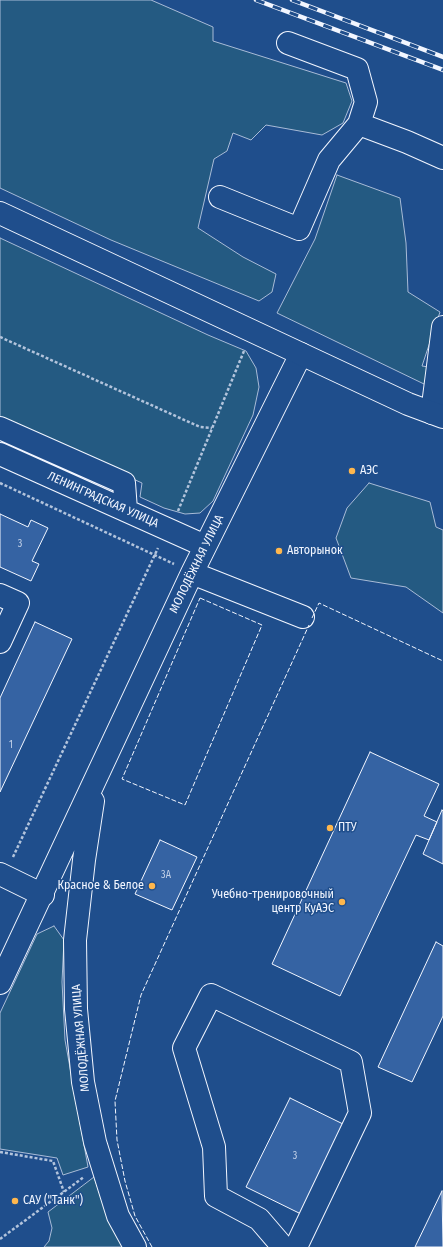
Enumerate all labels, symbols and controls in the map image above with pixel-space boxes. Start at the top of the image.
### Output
place label: АЭС [360,464,378,478]
marker: АЭС [347,466,357,476]
street label: ЛЕНИНГРАДСКАЯ УЛИЦА [45,469,161,531]
street label: МОЛОДЁЖНАЯ УЛИЦА [167,512,227,616]
house number: 3 [18,538,22,550]
place label: Авторынок [287,544,343,558]
marker: Авторынок [274,546,284,556]
house number: 1 [9,739,13,751]
place label: ПТУ [338,821,357,835]
marker: ПТУ [325,823,335,833]
house number: 3А [161,869,171,881]
place label: Красное & Белое [58,879,144,893]
marker: Красное & Белое [147,881,157,891]
place label: Учебно-тренировочный центр КуАЭС [212,888,334,916]
marker: Учебно-тренировочный центр КуАЭС [337,897,347,907]
street label: МОЛОДЁЖНАЯ УЛИЦА [69,984,93,1092]
house number: 3 [293,1150,297,1162]
place label: САУ ("Танк") [23,1194,83,1208]
marker: САУ ("Танк") [10,1196,20,1206]

